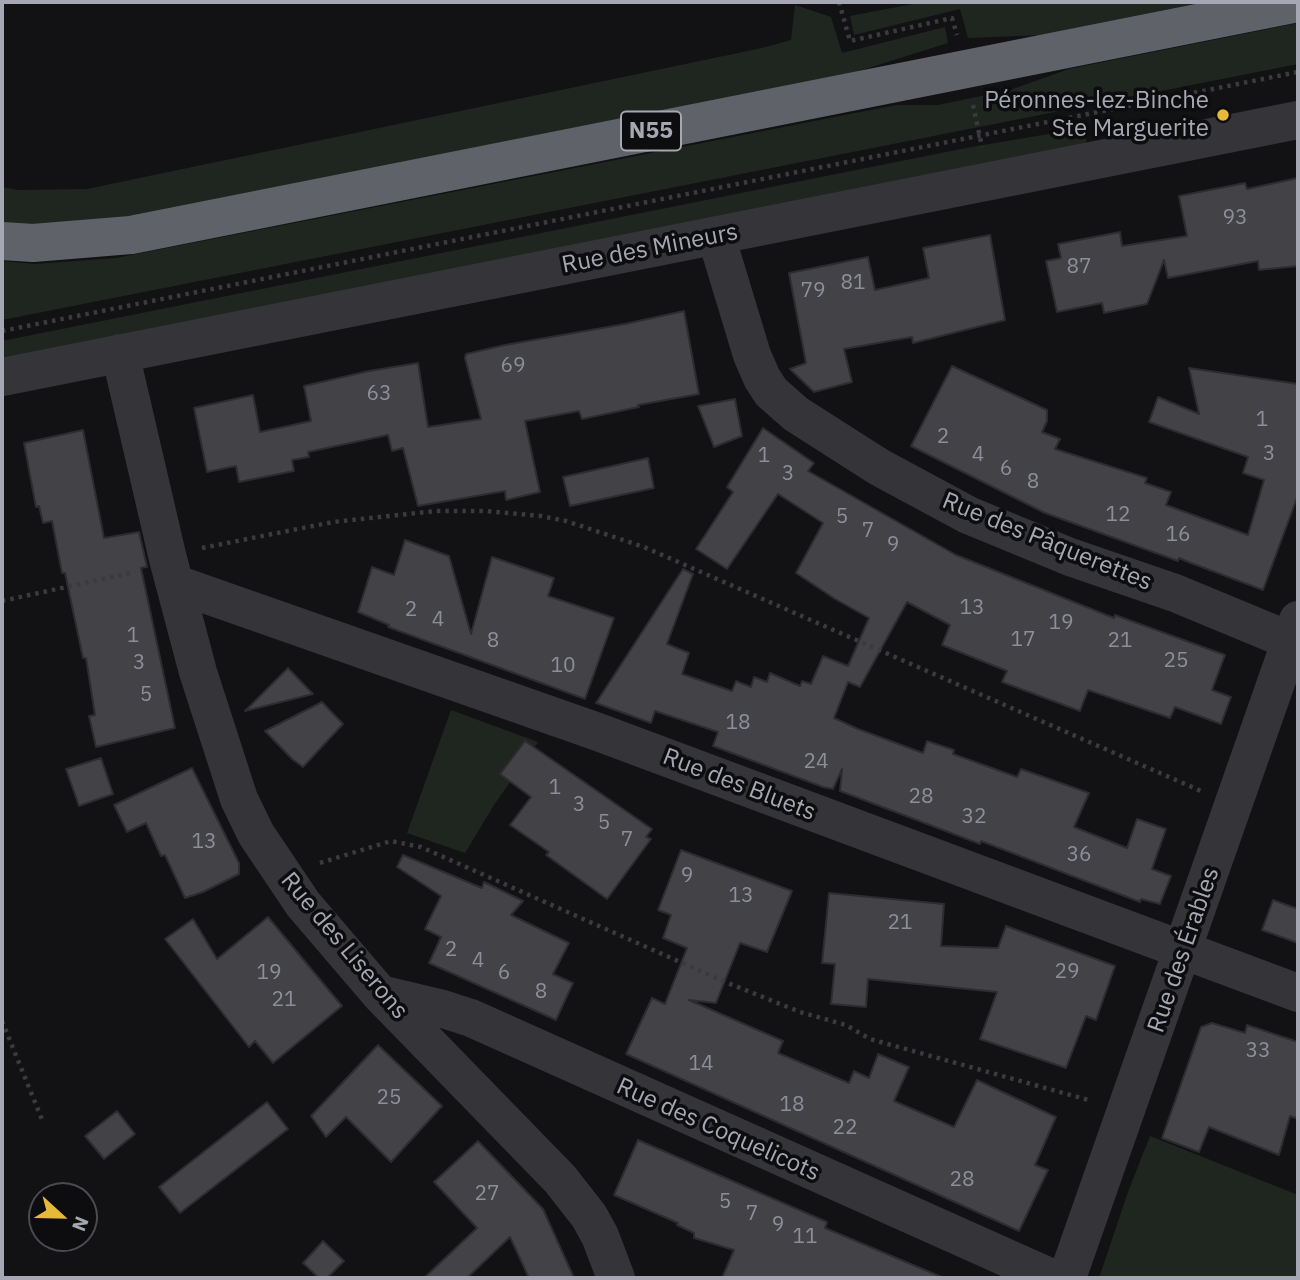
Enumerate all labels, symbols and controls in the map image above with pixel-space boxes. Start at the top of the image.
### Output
place label: Péronnes-lez-Binche Ste Marguerite [984,87,1209,143]
marker: Péronnes-lez-Binche Ste Marguerite [1215,107,1231,123]
road number: N55 [621,112,681,150]
house number: 93 [1222,205,1248,231]
street label: Rue des Mineurs [560,218,740,280]
house number: 87 [1066,254,1092,280]
house number: 81 [840,270,866,296]
house number: 79 [800,278,826,304]
house number: 69 [500,353,526,379]
house number: 63 [366,381,392,407]
house number: 1 [1256,407,1268,433]
house number: 2 [937,424,949,450]
house number: 3 [1263,441,1275,467]
house number: 4 [972,442,984,468]
house number: 1 [758,443,770,469]
house number: 6 [1000,456,1012,482]
house number: 3 [782,461,794,487]
house number: 8 [1027,469,1039,495]
street label: Rue des Pâquerettes [938,487,1156,597]
house number: 12 [1105,502,1131,528]
house number: 5 [836,504,848,530]
house number: 7 [862,518,874,544]
house number: 16 [1165,522,1191,548]
house number: 9 [887,532,899,558]
house number: 13 [959,595,985,621]
house number: 2 [405,597,417,623]
house number: 4 [432,607,444,633]
house number: 19 [1048,610,1074,636]
house number: 1 [127,623,139,649]
house number: 17 [1010,627,1036,653]
house number: 8 [487,628,499,654]
house number: 21 [1107,628,1133,654]
house number: 25 [1163,648,1189,674]
house number: 3 [133,650,145,676]
house number: 10 [550,653,576,679]
house number: 5 [140,682,152,708]
house number: 18 [725,710,751,736]
street label: Rue des Bluets [658,743,820,827]
house number: 24 [803,749,829,775]
house number: 1 [549,775,561,801]
house number: 28 [908,784,934,810]
house number: 3 [573,792,585,818]
house number: 32 [961,804,987,830]
house number: 5 [598,810,610,836]
house number: 7 [621,827,633,853]
house number: 13 [191,829,217,855]
house number: 36 [1066,842,1092,868]
house number: 9 [681,863,693,889]
street label: Rue des Érables [1142,863,1226,1037]
street label: Rue des Liserons [274,867,414,1025]
house number: 13 [728,883,754,909]
house number: 21 [887,910,913,936]
house number: 2 [445,937,457,963]
house number: 4 [472,948,484,974]
house number: 29 [1054,959,1080,985]
house number: 19 [256,960,282,986]
house number: 6 [498,960,510,986]
house number: 8 [535,979,547,1005]
house number: 21 [271,987,297,1013]
house number: 33 [1245,1038,1271,1064]
house number: 14 [688,1051,714,1077]
street label: Rue des Coquelicots [612,1072,824,1188]
house number: 25 [376,1085,402,1111]
house number: 18 [779,1092,805,1118]
house number: 22 [832,1115,858,1141]
house number: 28 [949,1167,975,1193]
house number: 27 [474,1181,500,1207]
north arrow [28,1182,98,1252]
house number: 5 [719,1189,731,1215]
house number: 7 [746,1201,758,1227]
house number: 9 [772,1212,784,1238]
text: N [67,1213,94,1235]
house number: 11 [792,1224,818,1250]

